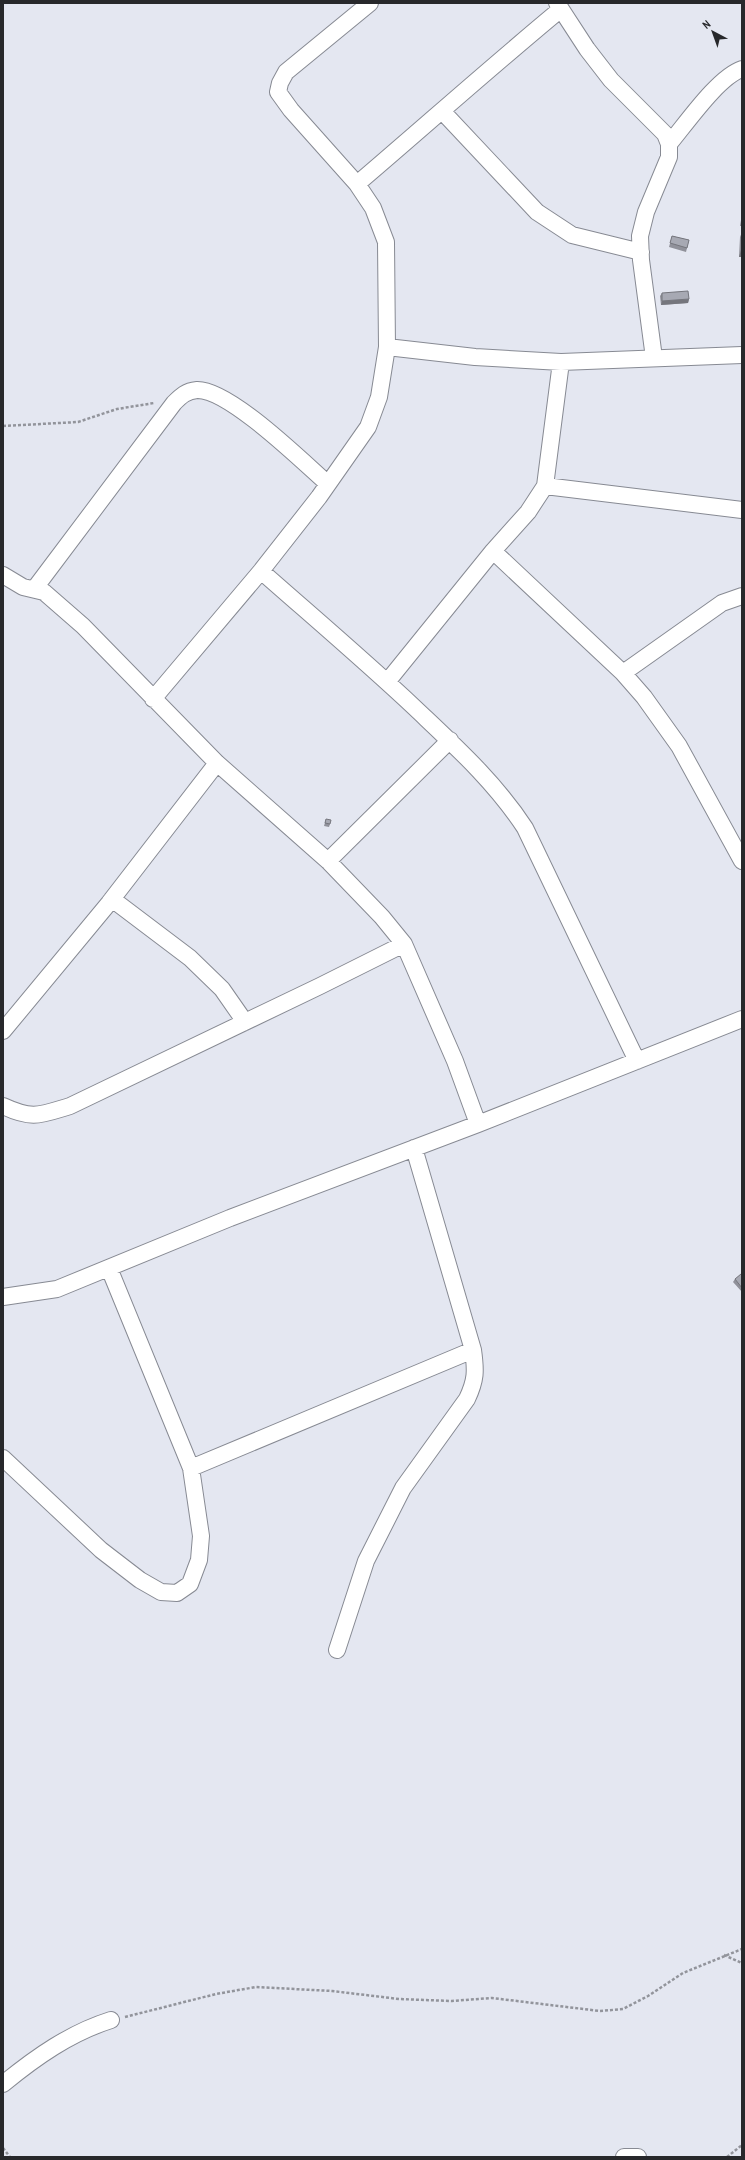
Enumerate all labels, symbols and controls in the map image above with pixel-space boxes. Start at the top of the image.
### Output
north arrow [693,12,733,52]
text: N [699,17,713,32]

